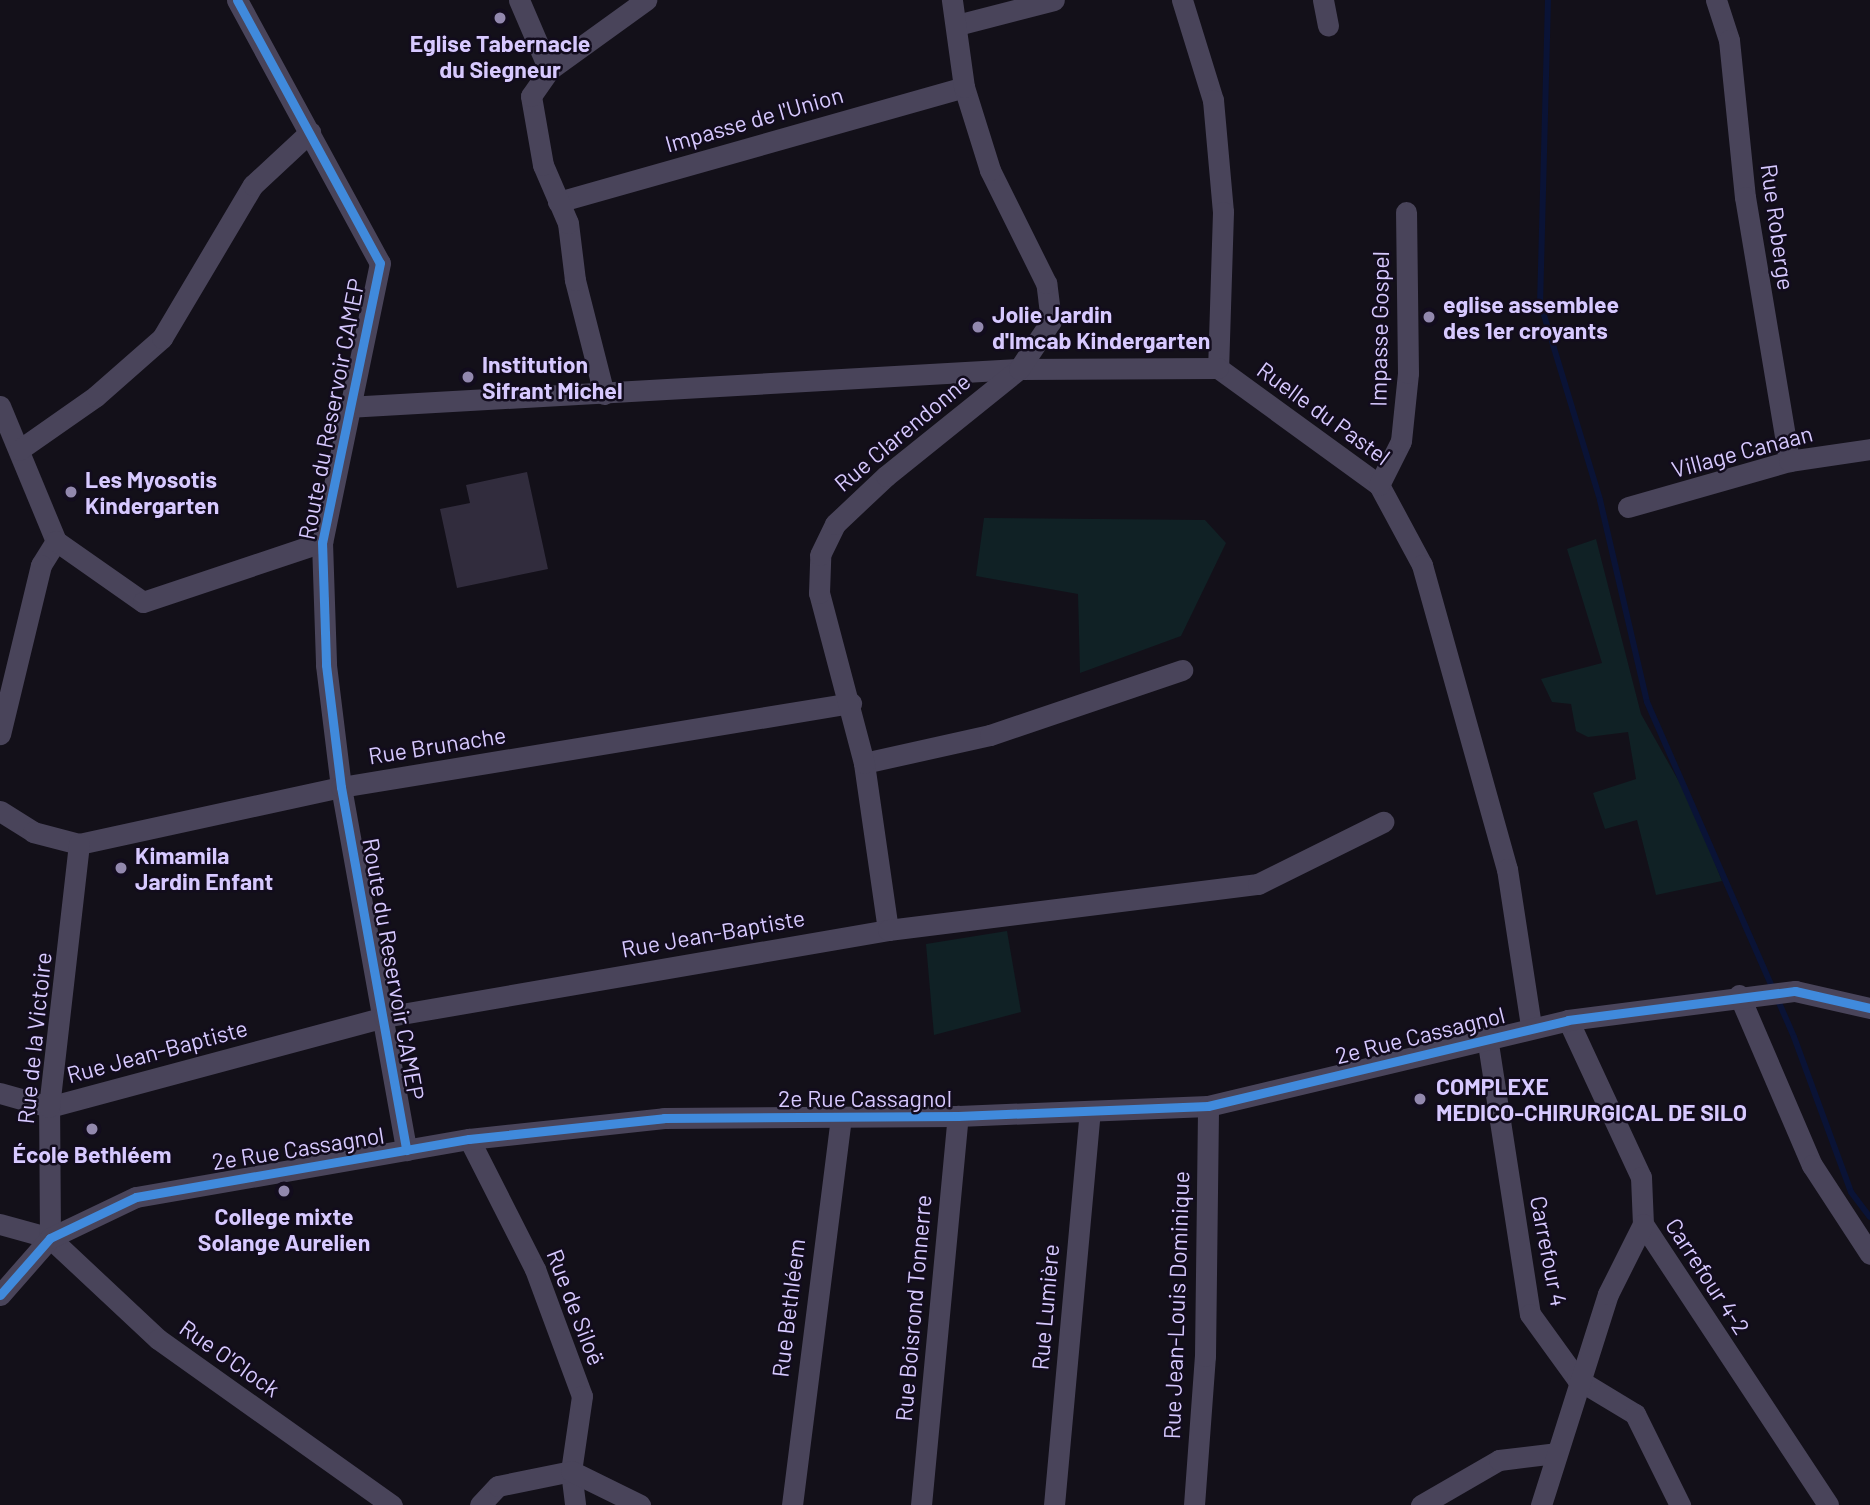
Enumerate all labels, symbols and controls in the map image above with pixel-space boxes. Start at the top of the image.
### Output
marker: Eglise Tabernacle du Siegneur [492,10,508,26]
place label: Eglise Tabernacle du Siegneur [410,29,590,83]
street label: Impasse de l'Union [662,80,846,158]
street label: Rue Roberge [1755,162,1801,292]
street label: Impasse Gospel [1364,251,1394,407]
street label: Route du Reservoir CAMEP [292,276,370,542]
place label: eglise assemblee des 1er croyants [1443,290,1619,344]
place label: Jolie Jardin d'Imcab Kindergarten [992,300,1210,354]
marker: eglise assemblee des 1er croyants [1421,309,1437,325]
marker: Jolie Jardin d'Imcab Kindergarten [970,319,986,335]
place label: Institution Sifrant Michel [482,350,623,404]
street label: Ruelle du Pastel [1252,356,1396,470]
street label: Rue Clarendonne [828,367,976,497]
marker: Institution Sifrant Michel [460,369,476,385]
street label: Village Canaan [1669,419,1815,483]
place label: Les Myosotis Kindergarten [85,465,219,519]
marker: Les Myosotis Kindergarten [63,484,79,500]
street label: Rue Brunache [366,720,508,770]
street label: Route du Reservoir CAMEP [357,836,431,1102]
place label: Kimamila Jardin Enfant [135,841,273,895]
marker: Kimamila Jardin Enfant [113,860,129,876]
street label: Rue Jean-Baptiste [619,903,807,963]
street label: Rue de la Victoire [11,951,57,1125]
street label: 2e Rue Cassagnol [1332,1001,1508,1069]
street label: Rue Jean-Baptiste [64,1014,250,1088]
place label: COMPLEXE MEDICO-CHIRURGICAL DE SILO [1436,1072,1747,1126]
street label: 2e Rue Cassagnol [778,1084,952,1112]
marker: COMPLEXE MEDICO-CHIRURGICAL DE SILO [1410,1089,1430,1109]
marker: École Bethléem [84,1121,100,1137]
street label: 2e Rue Cassagnol [210,1121,386,1175]
place label: École Bethléem [13,1140,171,1168]
street label: Rue Jean-Louis Dominique [1158,1170,1194,1440]
marker: College mixte Solange Aurelien [276,1183,292,1199]
street label: Carrefour 4 [1525,1193,1573,1309]
street label: Rue Boisrond Tonnerre [889,1194,937,1422]
place label: College mixte Solange Aurelien [198,1202,370,1256]
street label: Carrefour 4-2 [1660,1213,1756,1339]
street label: Rue Bethléem [766,1237,810,1379]
street label: Rue Lumière [1026,1243,1064,1371]
street label: Rue de Siloë [541,1245,611,1369]
street label: Rue O'Clock [175,1313,285,1403]

